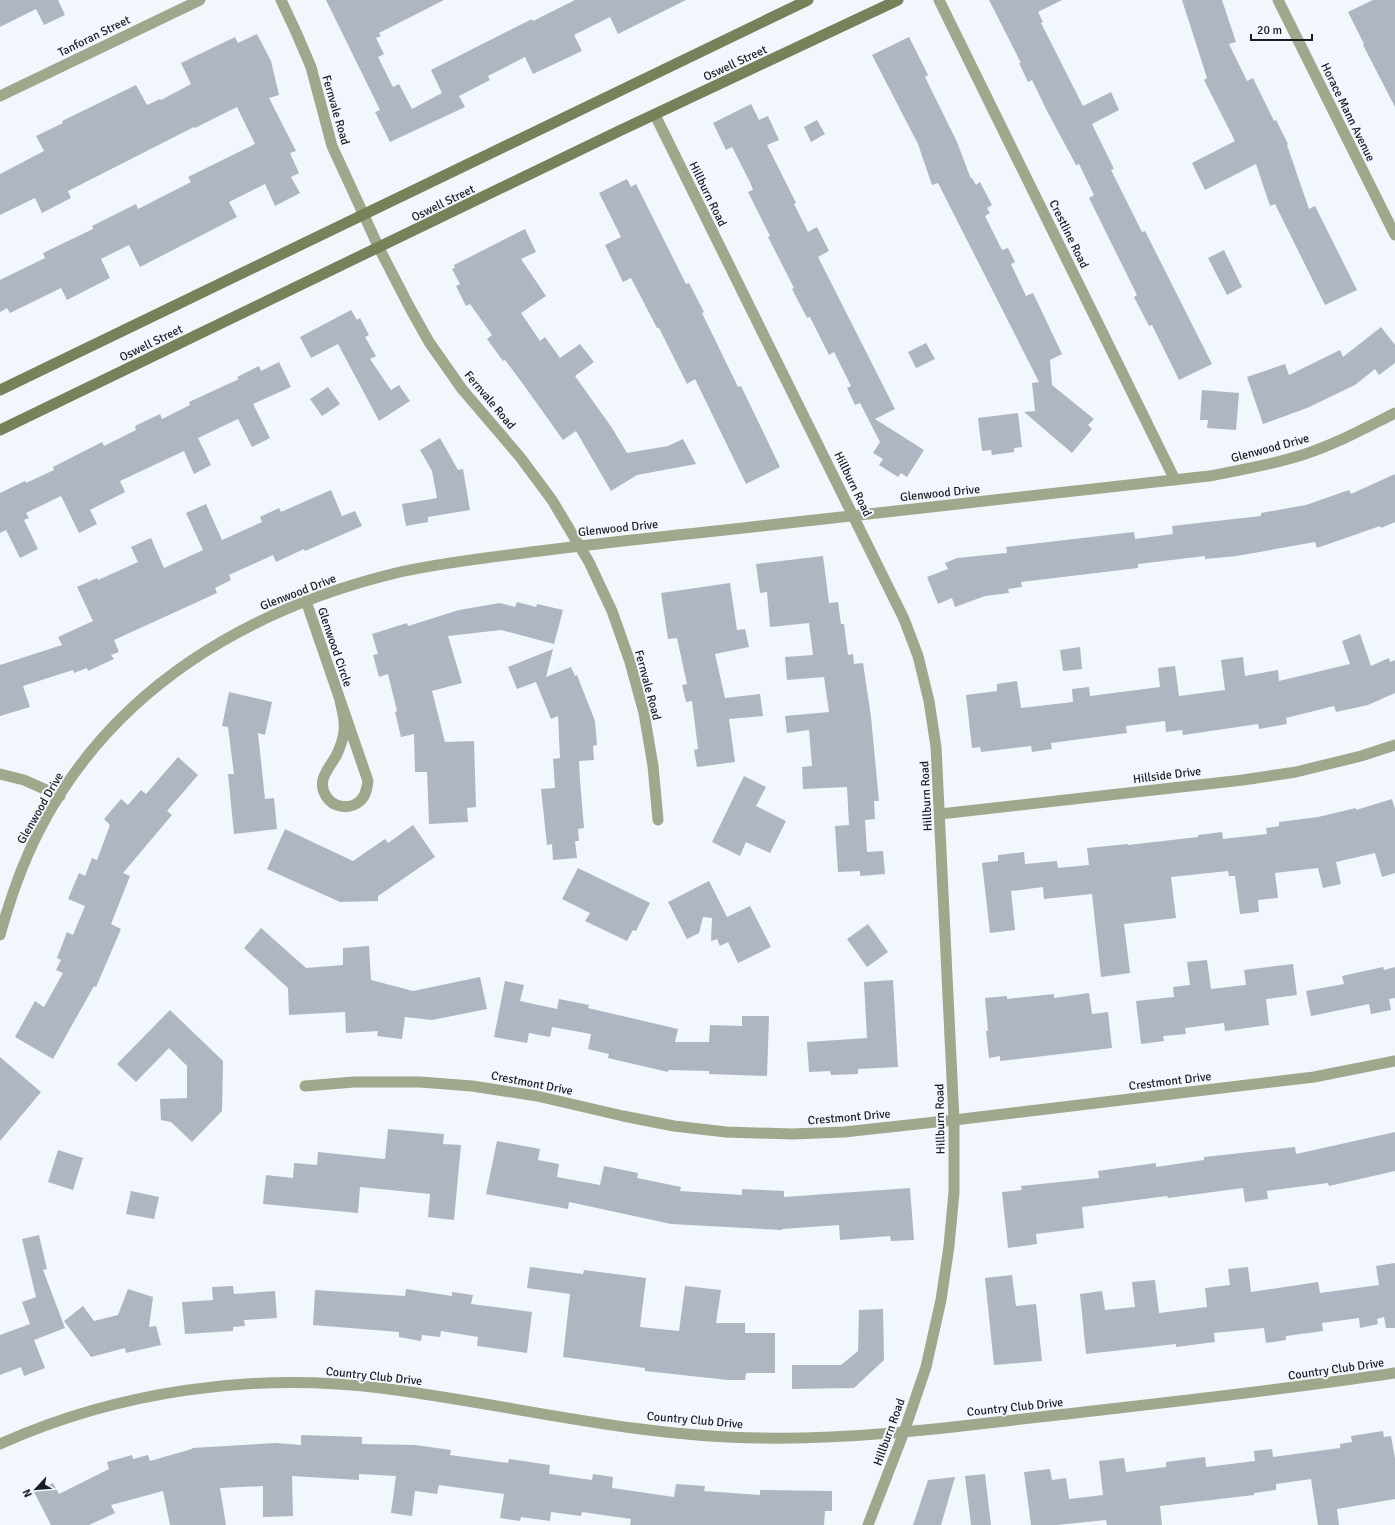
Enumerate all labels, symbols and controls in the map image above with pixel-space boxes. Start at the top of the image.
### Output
street label: Tanforan Street [56,12,133,60]
scale bar [1251,16,1312,42]
text: 20 m [1257,23,1282,38]
street label: Oswell Street [701,42,769,85]
street label: Horace Mann Avenue [1317,60,1378,164]
street label: Fernvale Road [318,73,353,147]
street label: Hillburn Road [685,159,730,229]
street label: Oswell Street [409,182,477,225]
street label: Crestline Road [1045,197,1092,271]
street label: Oswell Street [117,322,185,365]
street label: Fernvale Road [461,368,518,433]
street label: Glenwood Drive [1229,431,1311,466]
street label: Hillburn Road [830,449,875,519]
street label: Glenwood Drive [899,482,981,505]
street label: Glenwood Drive [577,517,659,540]
street label: Glenwood Drive [258,571,338,614]
street label: Glenwood Circle [314,605,355,689]
street label: Fernvale Road [631,648,664,722]
street label: Hillburn Road [917,760,936,832]
street label: Hillside Drive [1132,764,1202,787]
street label: Glenwood Drive [14,770,67,847]
street label: Crestmont Drive [490,1068,574,1099]
street label: Crestmont Drive [1128,1069,1212,1094]
street label: Hillburn Road [932,1084,949,1154]
street label: Crestmont Drive [807,1106,891,1129]
street label: Country Club Drive [1287,1355,1385,1384]
street label: Country Club Drive [325,1364,423,1389]
street label: Country Club Drive [966,1395,1064,1420]
street label: Hillburn Road [870,1397,909,1468]
street label: Country Club Drive [646,1409,744,1432]
north arrow [16,1469,56,1509]
text: N [20,1487,35,1499]

